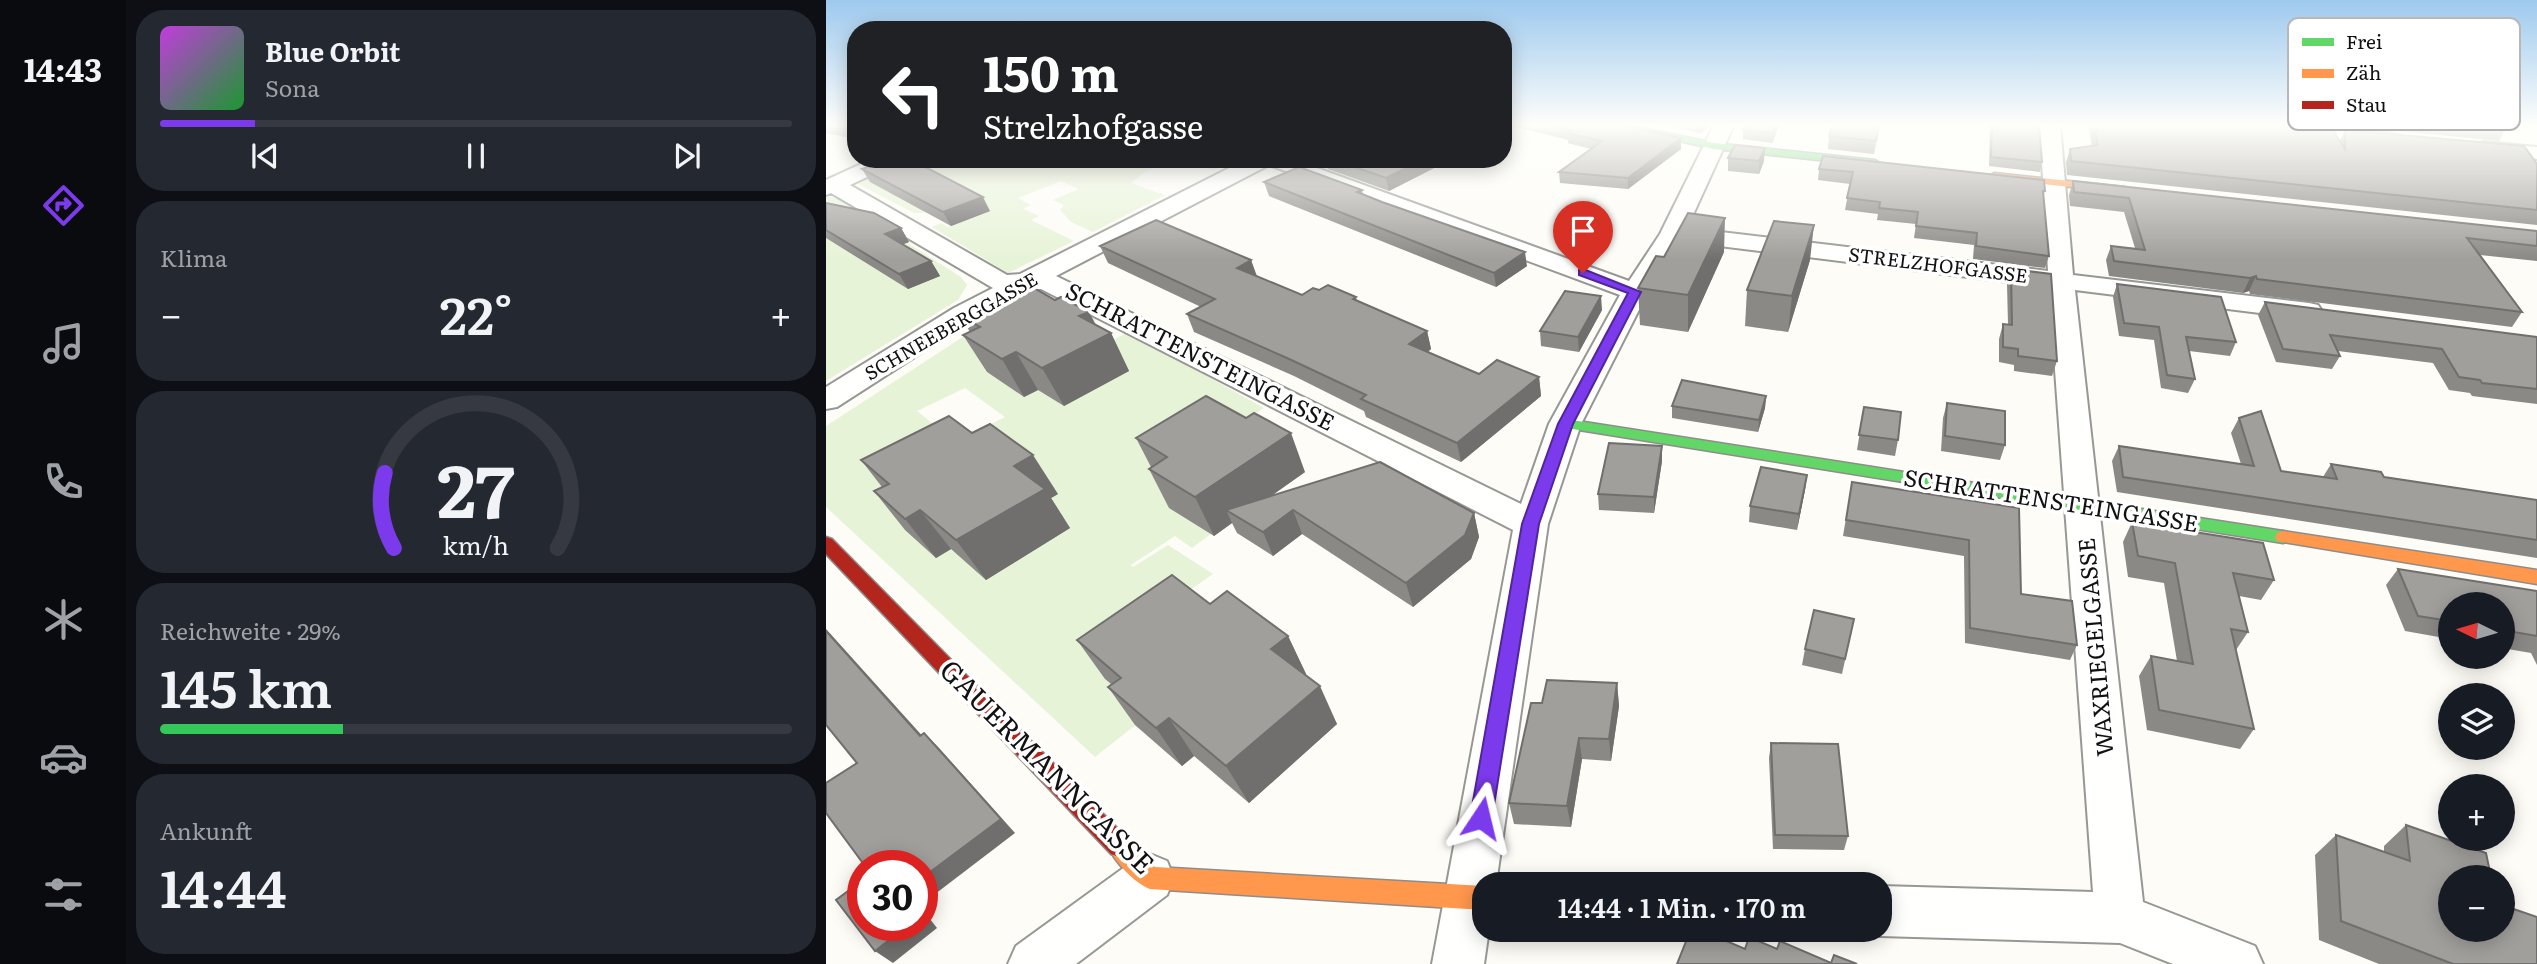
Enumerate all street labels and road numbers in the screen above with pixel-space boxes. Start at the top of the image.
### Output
street label: STRELZHOFGASSE [1847,239,2029,289]
street label: SCHNEEBERGGASSE [859,264,1042,386]
street label: SCHRATTENSTEINGASSE [1060,272,1341,438]
street label: SCHRATTENSTEINGASSE [1902,459,2201,539]
street label: WAXRIEGELGASSE [2068,537,2120,758]
street label: GAUERMANNGASSE [931,649,1165,883]

